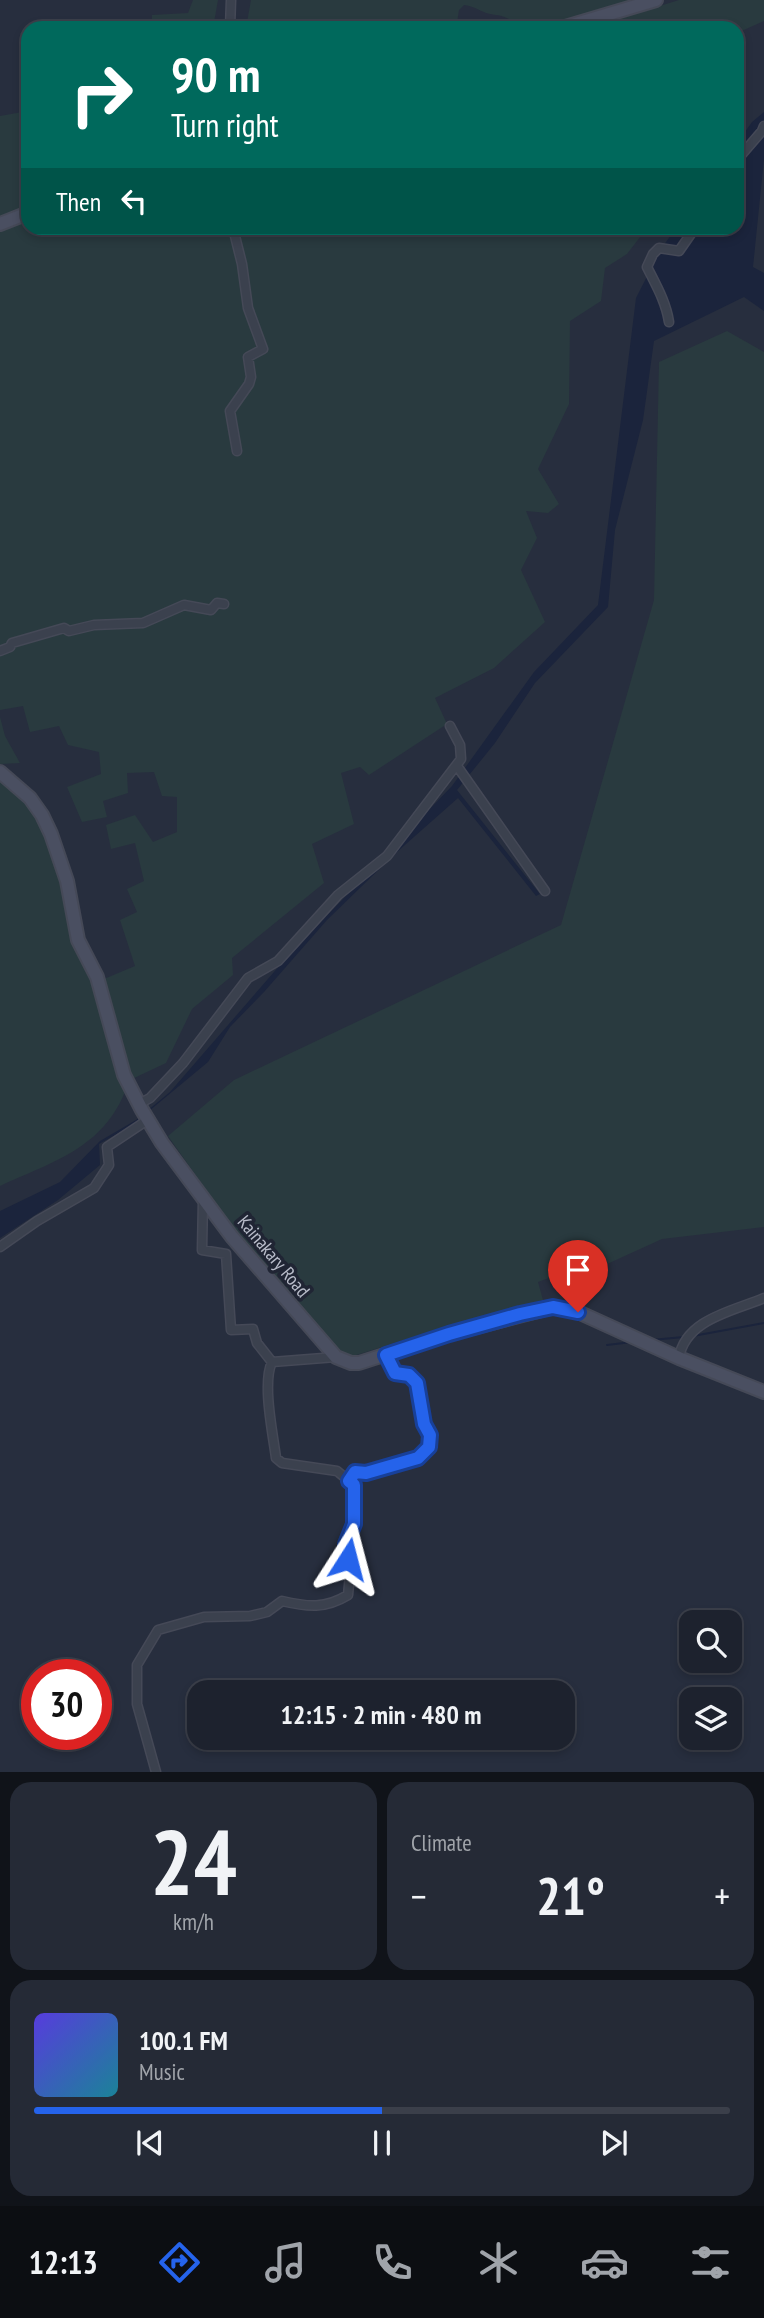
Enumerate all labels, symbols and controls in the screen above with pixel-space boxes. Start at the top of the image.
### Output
text: 90 m [171,42,260,106]
icon: right [56,49,147,140]
text: Turn right [171,104,279,146]
icon: left [115,182,153,220]
text: Then [56,185,101,218]
street label: Kainakary Road [233,1210,315,1302]
pin [548,1240,608,1312]
icon: arrive [559,1251,597,1289]
position arrow [311,1522,385,1596]
map controls [679,1610,742,1750]
button: search [679,1610,742,1673]
speed limit sign: 30 [21,1659,112,1750]
button: layers [679,1687,742,1750]
text: 12:15 · 2 min · 480 m [281,1698,481,1731]
text: 24 [150,1802,237,1920]
text: Climate [411,1828,472,1857]
text: 21° [536,1862,605,1929]
text: − [411,1871,427,1920]
text: + [714,1871,730,1920]
text: km/h [173,1907,214,1936]
text: 100.1 FM [139,2024,228,2057]
text: Music [139,2057,185,2086]
icon: previous [131,2124,169,2162]
icon: pause [363,2124,401,2162]
icon: next [595,2124,633,2162]
icon: directions [155,2238,204,2287]
icon: music [261,2238,310,2287]
icon: phone [368,2238,417,2287]
icon: climate [474,2238,523,2287]
icon: car [580,2238,629,2287]
icon: filters [686,2238,735,2287]
text: 12:13 [29,2241,98,2283]

